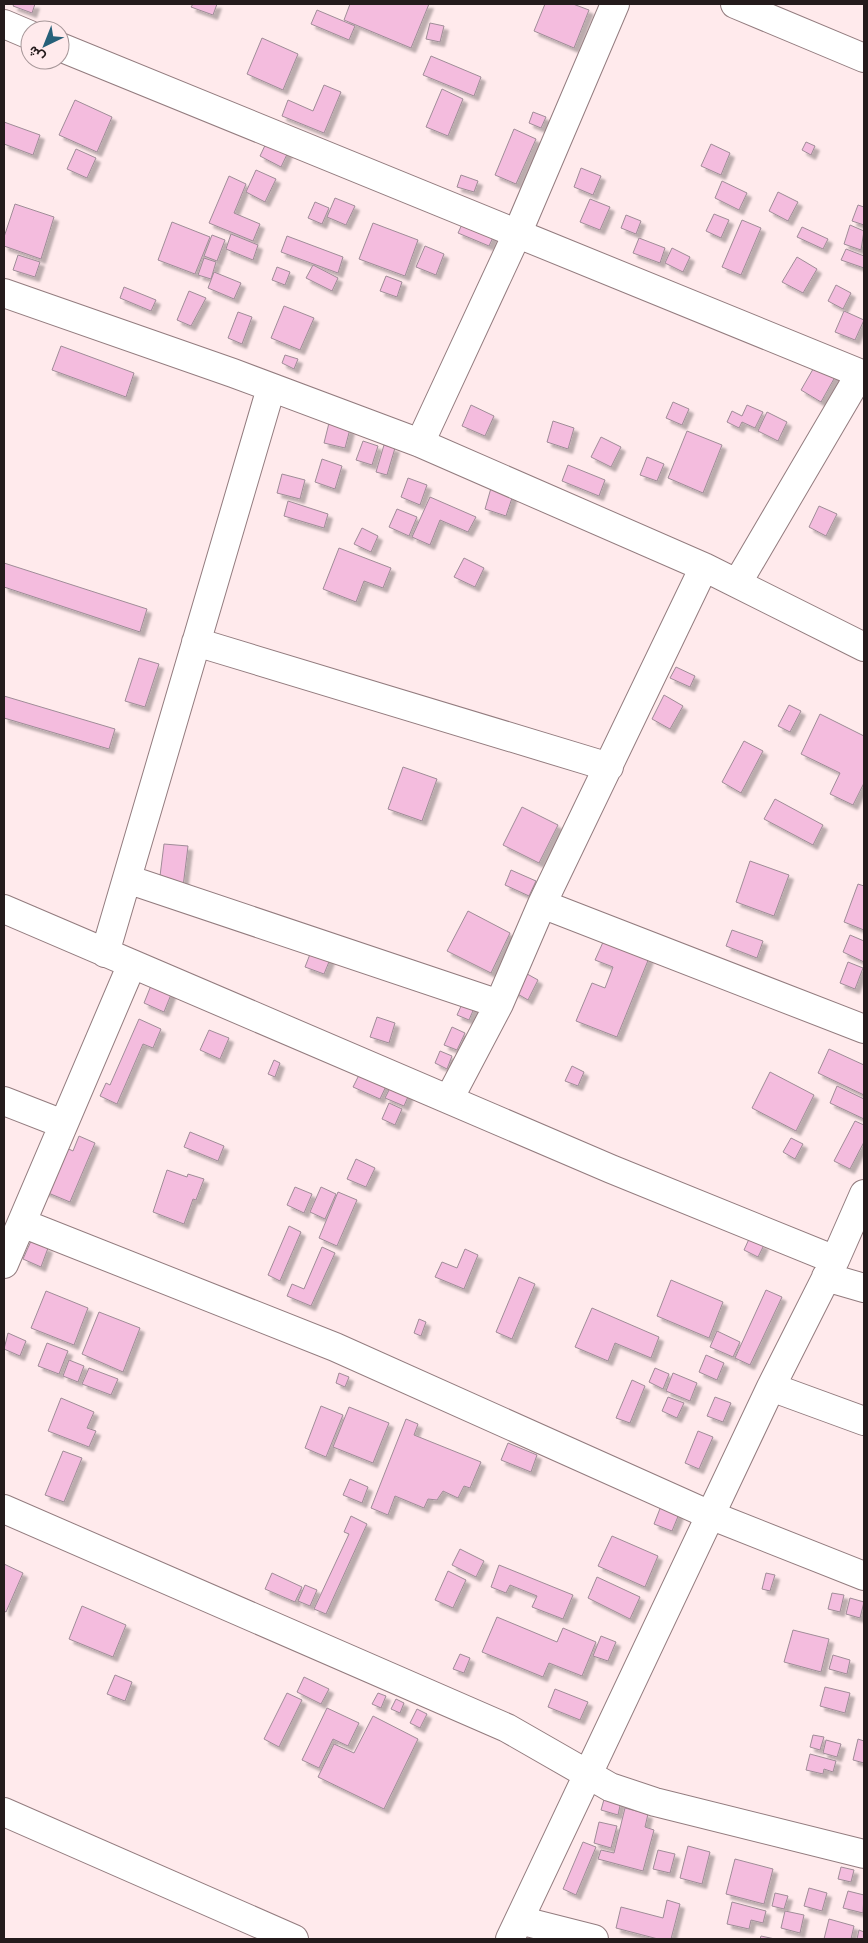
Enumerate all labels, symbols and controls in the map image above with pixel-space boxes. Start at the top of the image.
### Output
north arrow [20,20,70,70]
text: ش [23,41,49,68]

